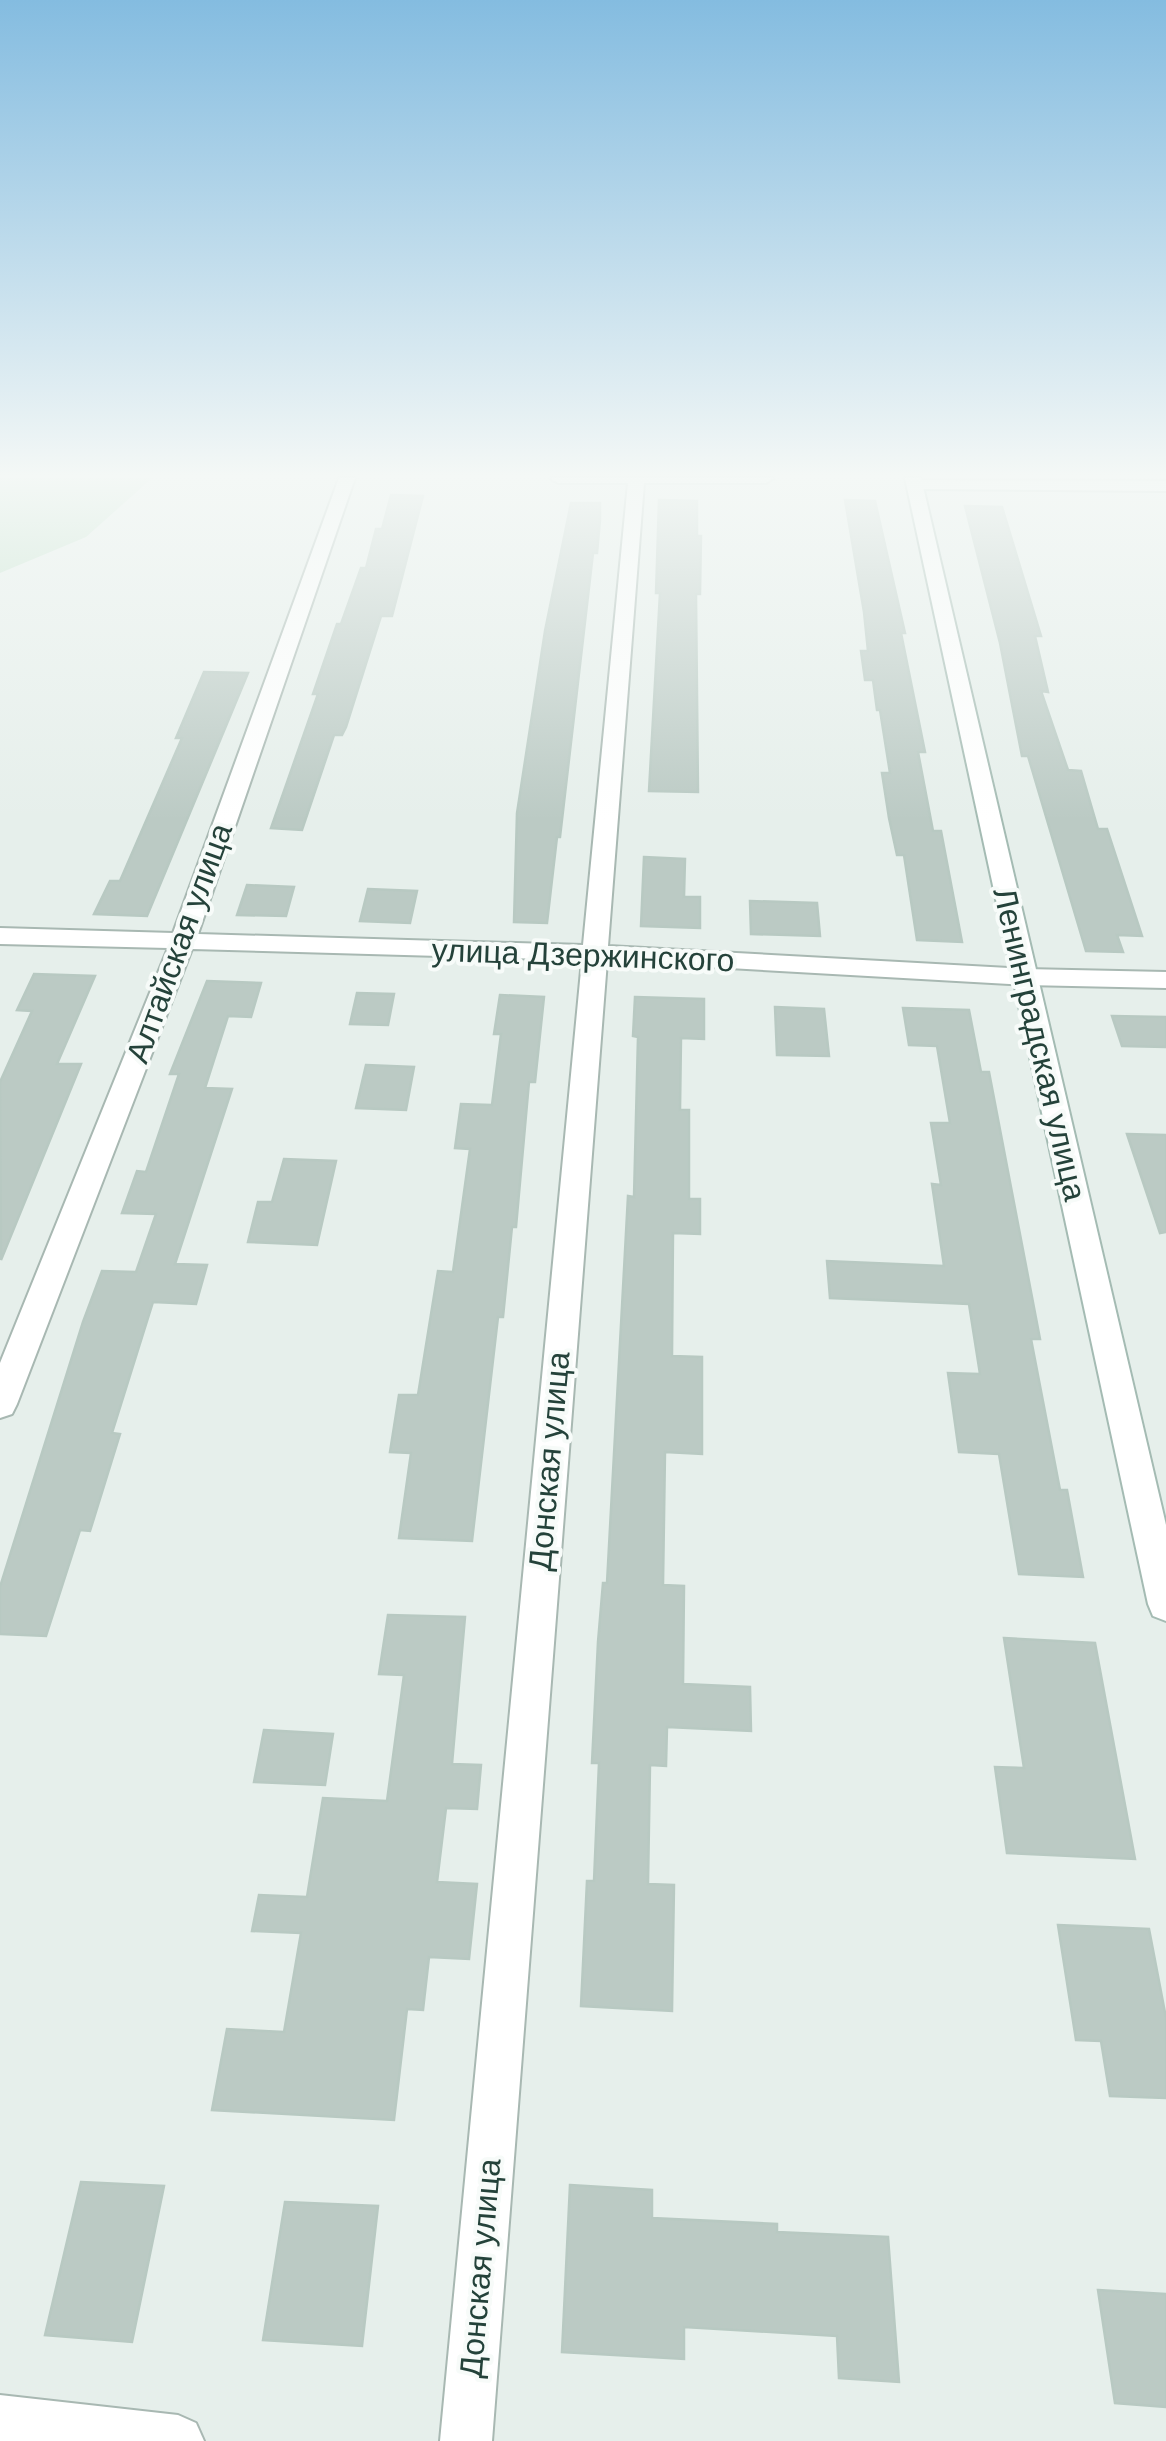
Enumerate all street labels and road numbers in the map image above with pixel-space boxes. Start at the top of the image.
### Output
street label: Алтайская улица [116,817,242,1069]
street label: Ленинградская улица [984,883,1097,1205]
street label: улица Дзержинского [431,929,735,981]
street label: Донская улица [519,1349,580,1572]
street label: Донская улица [450,2156,511,2379]

